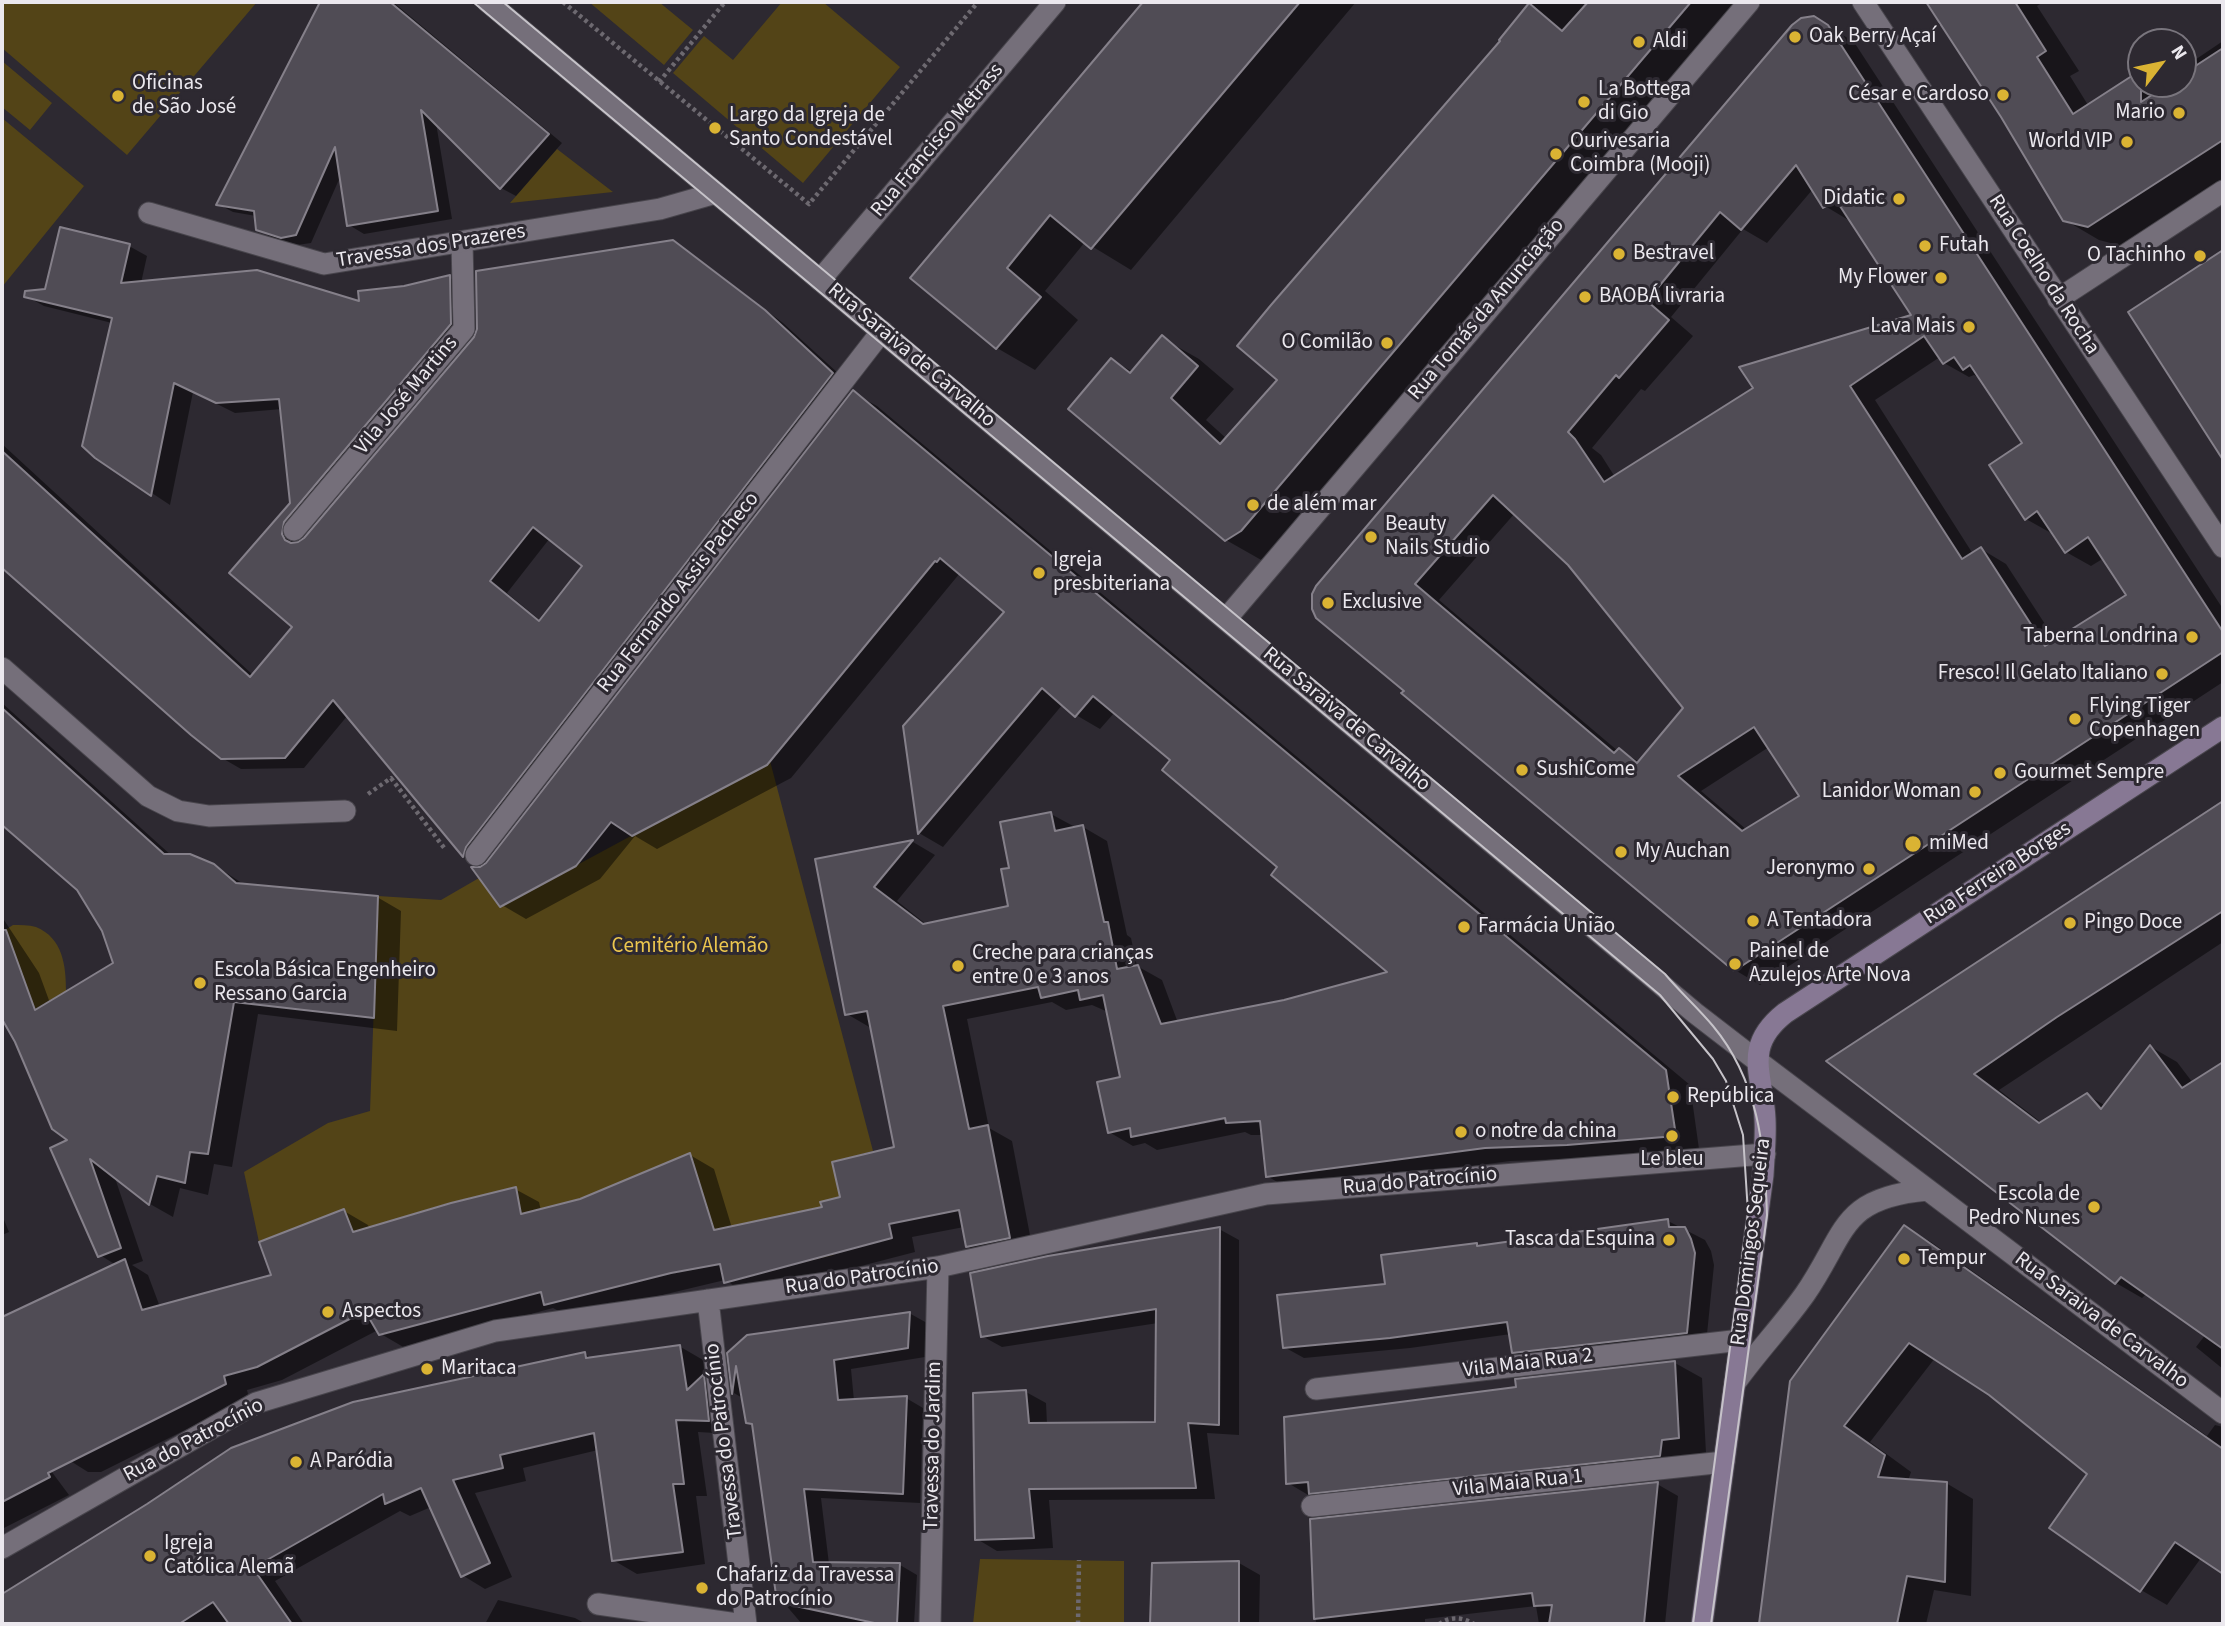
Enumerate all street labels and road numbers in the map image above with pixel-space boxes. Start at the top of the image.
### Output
street label: Rua Francisco Metrass [866,59,1010,223]
street label: Rua Coelho da Rocha [1982,190,2104,360]
street label: Rua Tomás da Anunciação [1404,214,1570,406]
street label: Travessa dos Prazeres [335,220,527,274]
street label: Rua Saraiva de Carvalho [822,278,1000,434]
street label: Vila José Martins [350,332,464,460]
street label: Rua Fernando Assis Pacheco [593,488,765,698]
street label: Rua Saraiva de Carvalho [1257,642,1435,798]
street label: Rua Ferreira Borges [1920,817,2076,931]
street label: Rua Domingos Sequeira [1727,1137,1777,1347]
street label: Rua do Patrocínio [1342,1163,1498,1201]
street label: Rua Saraiva de Carvalho [2009,1247,2193,1395]
street label: Rua do Patrocínio [783,1255,941,1301]
street label: Travessa do Patrocínio [700,1342,750,1540]
street label: Vila Maia Rua 2 [1462,1344,1594,1384]
street label: Travessa do Jardim [920,1361,948,1531]
street label: Rua do Patrocínio [120,1393,268,1489]
street label: Vila Maia Rua 1 [1452,1465,1584,1503]

